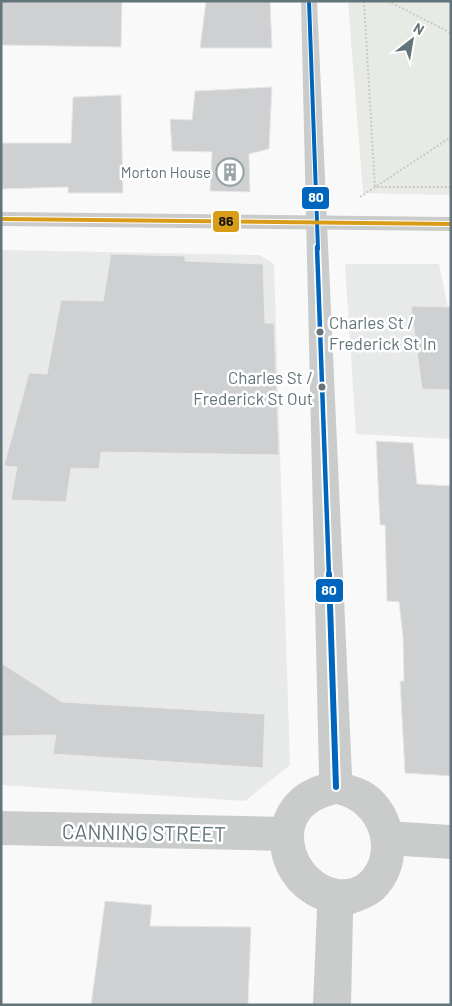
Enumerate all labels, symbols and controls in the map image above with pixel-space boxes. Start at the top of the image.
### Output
north arrow [387,15,437,65]
text: N [411,19,427,38]
building icon: Morton House [215,157,245,187]
place label: Morton House [121,163,211,181]
line badge: 80 [301,186,330,210]
text: 80 [308,188,324,205]
line badge: 86 [212,210,240,233]
text: 86 [218,212,234,229]
place label: Charles St / Frederick St In [329,312,436,353]
marker: Charles St / Frederick St In [315,327,325,337]
place label: Charles St / Frederick St Out [193,367,313,408]
marker: Charles St / Frederick St Out [317,382,327,392]
line badge: 80 [315,578,344,603]
text: 80 [321,581,337,598]
street label: CANNING STREET [62,818,226,846]

